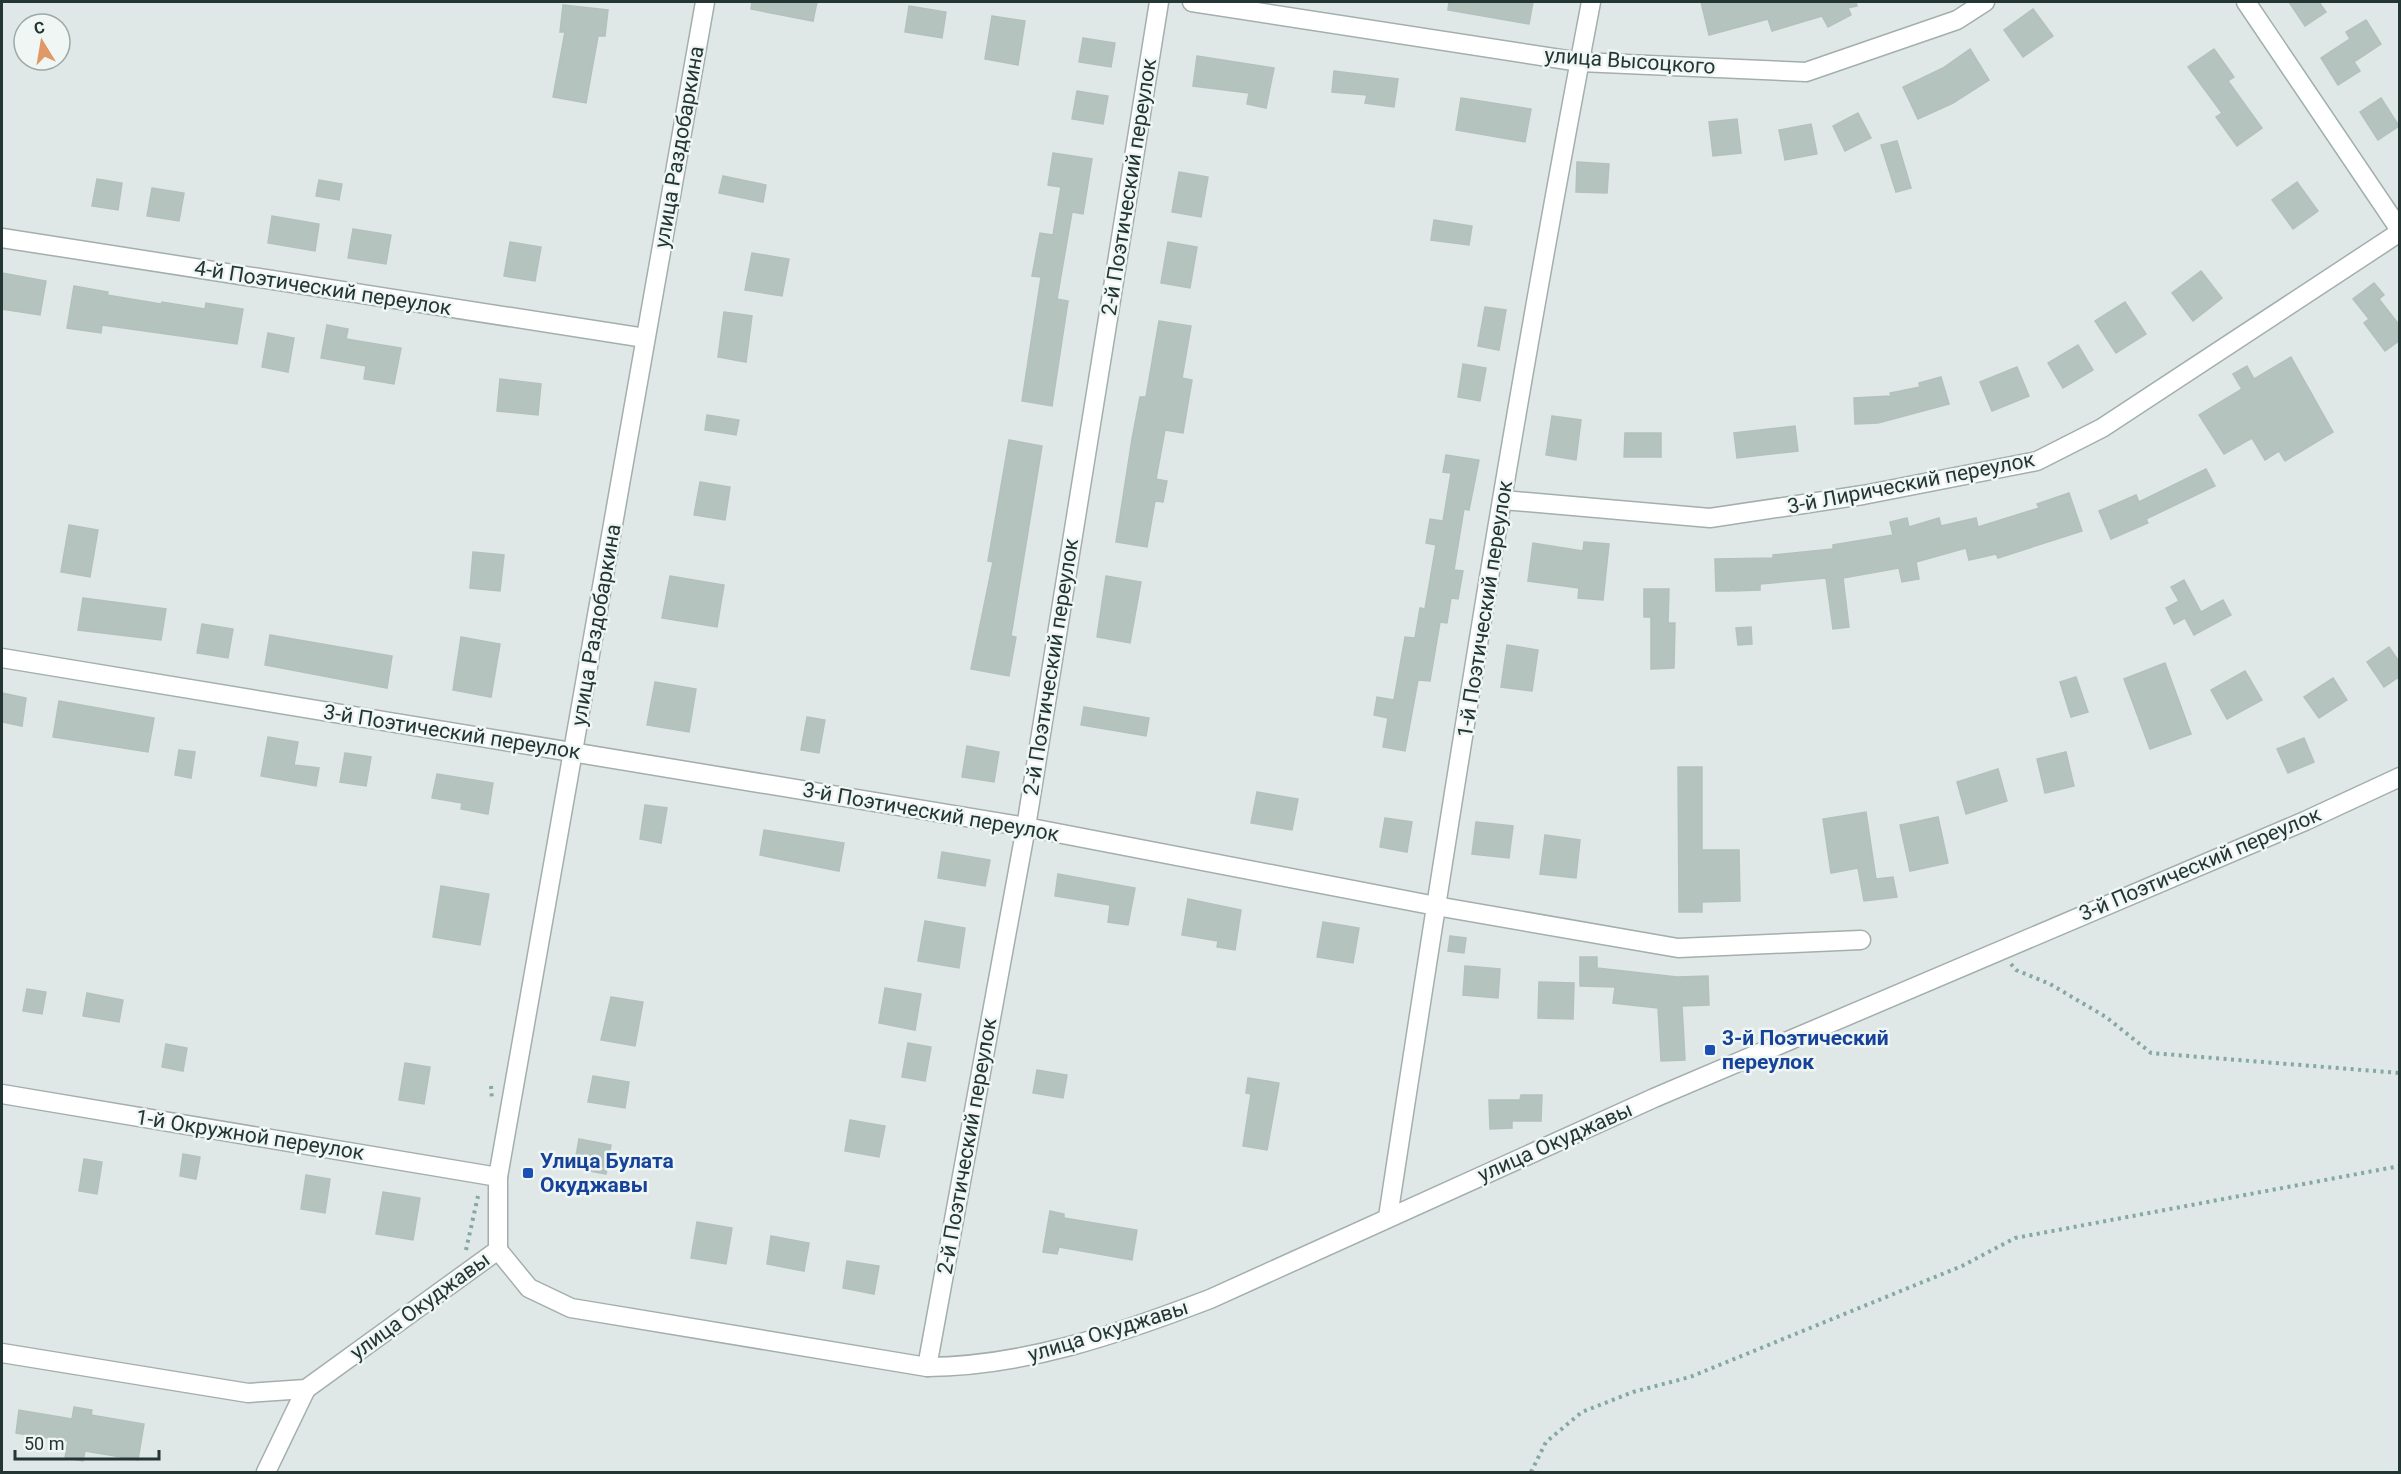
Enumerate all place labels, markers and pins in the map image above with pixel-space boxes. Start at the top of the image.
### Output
place label: 3-й Поэтический переулок [1722,1026,1889,1074]
marker: 3-й Поэтический переулок [1703,1043,1717,1057]
place label: Улица Булата Окуджавы [540,1149,674,1197]
marker: Улица Булата Окуджавы [521,1166,535,1180]

